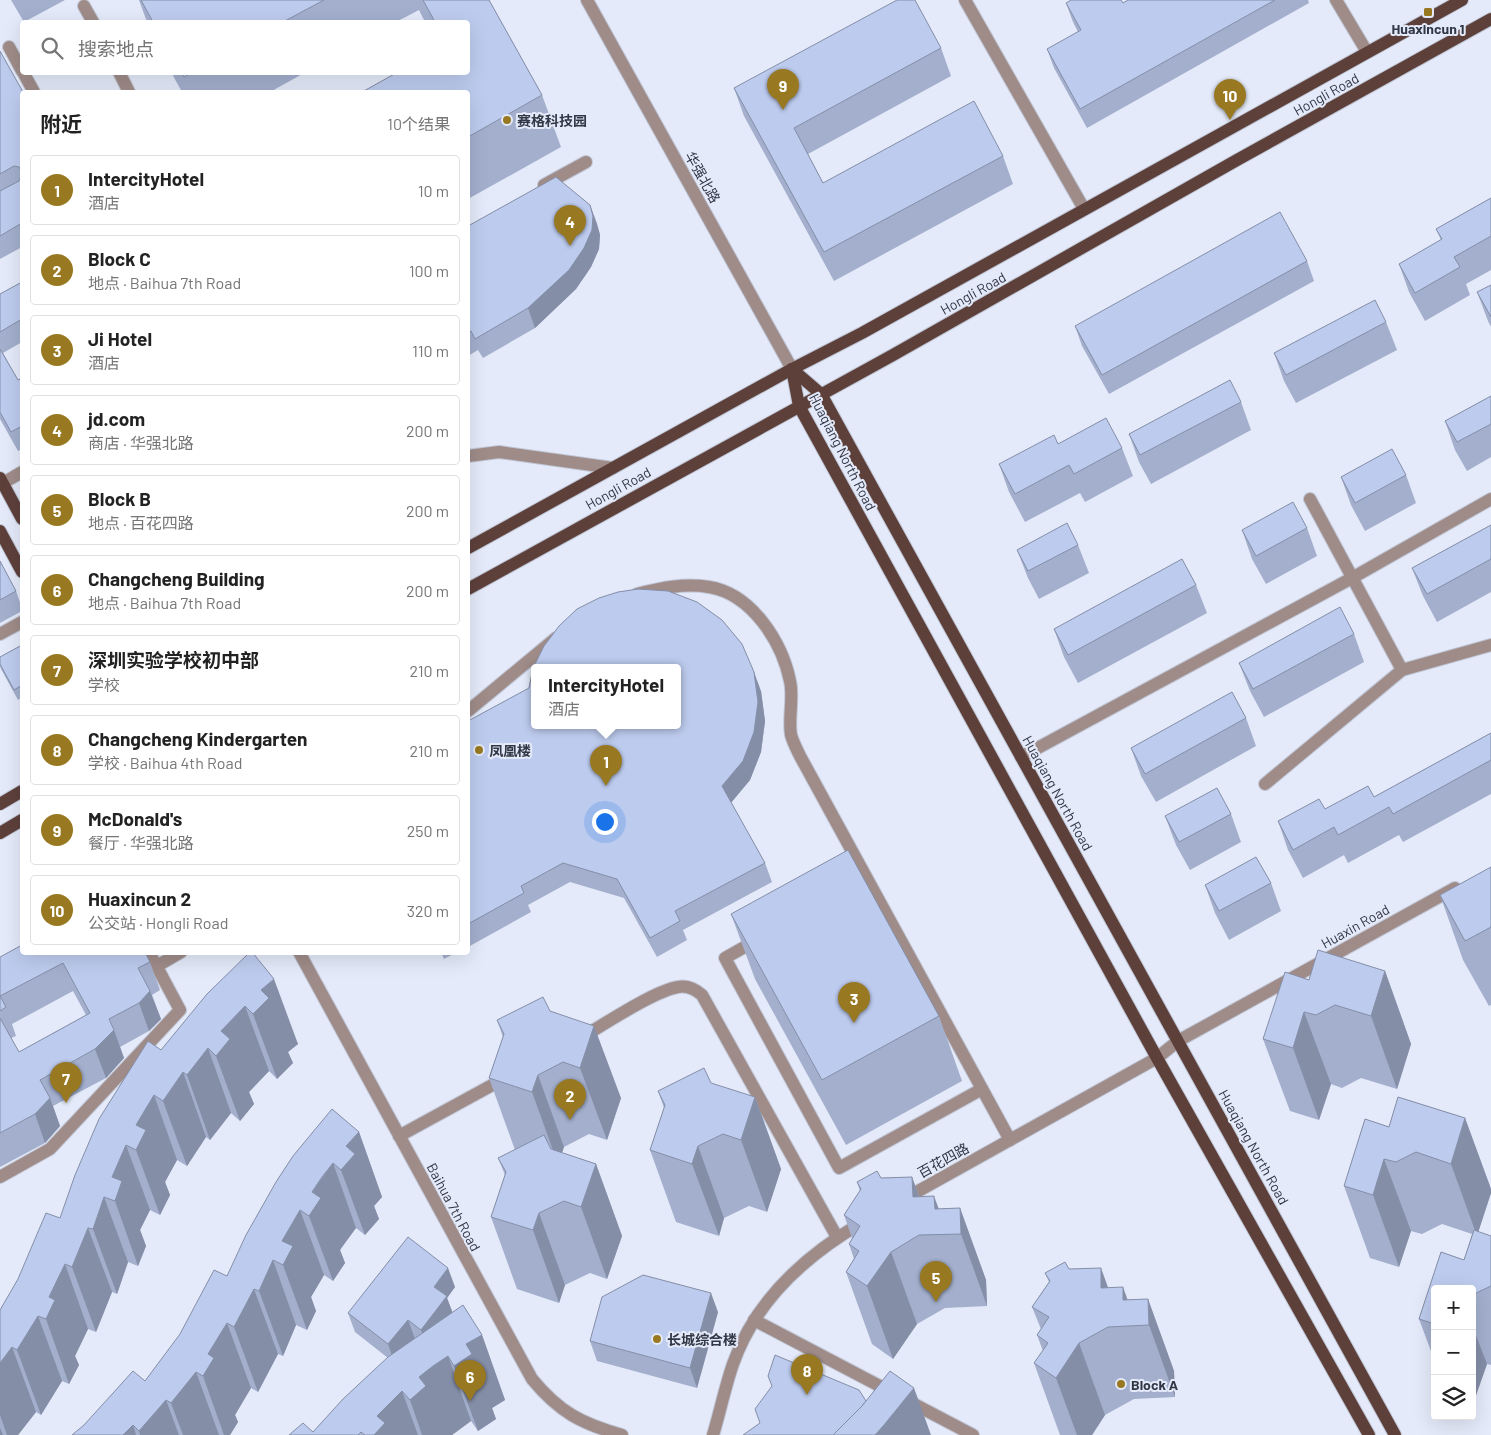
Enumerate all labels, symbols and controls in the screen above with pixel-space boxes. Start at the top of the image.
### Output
marker: Huaxincun 1 [1422,6,1434,18]
search box [20,20,470,75]
place label: Huaxincun 1 [1391,20,1465,37]
icon: search [38,34,66,62]
text: 搜索地点 [78,37,154,60]
pin: 9 [767,69,799,110]
street label: Hongli Road [1290,69,1362,119]
pin: 10 [1214,79,1246,120]
text: 附近 [40,111,82,136]
place label: 赛格科技园 [517,112,587,129]
text: 10个结果 [387,114,450,133]
marker: 赛格科技园 [501,114,513,126]
street label: 华强北路 [682,148,724,206]
text: IntercityHotel [88,167,204,190]
text: 1 [54,181,60,200]
text: 10 m [418,181,449,200]
text: 酒店 [88,193,120,212]
pin: 4 [554,205,586,246]
text: Block C [88,247,151,270]
text: 2 [53,261,61,280]
text: 100 m [409,261,449,280]
street label: Hongli Road [937,268,1009,318]
text: 地点 · Baihua 7th Road [88,273,241,292]
text: Ji Hotel [88,327,152,350]
text: 3 [53,341,61,360]
text: 110 m [412,341,449,360]
text: 酒店 [88,353,120,372]
street label: Huaqiang North Road [806,391,880,513]
text: jd.com [88,407,145,430]
text: 4 [52,421,62,440]
text: 200 m [406,421,449,440]
text: 商店 · 华强北路 [88,433,194,452]
street label: Hongli Road [582,463,654,513]
text: Block B [88,487,151,510]
text: 5 [53,501,61,520]
text: 200 m [406,501,449,520]
text: 地点 · 百花四路 [88,513,194,532]
text: Changcheng Building [88,567,265,590]
text: 6 [53,581,61,600]
text: 200 m [406,581,449,600]
text: 地点 · Baihua 7th Road [88,593,241,612]
text: 深圳实验学校初中部 [88,648,259,671]
text: 7 [53,661,61,680]
text: 210 m [410,661,449,680]
popup [531,664,681,729]
text: IntercityHotel [548,673,664,696]
text: 学校 [88,675,120,694]
text: 酒店 [548,699,580,718]
text: Changcheng Kindergarten [88,727,308,750]
street label: Huaqiang North Road [1019,733,1097,853]
text: 8 [53,741,61,760]
text: 210 m [410,741,449,760]
place label: 凤凰楼 [489,742,531,759]
marker: 凤凰楼 [473,744,485,756]
pin: 1 [590,745,622,786]
text: 学校 · Baihua 4th Road [88,753,242,772]
text: McDonald's [88,807,182,830]
your location [592,809,618,835]
text: 9 [53,821,61,840]
text: 250 m [407,821,449,840]
text: 餐厅 · 华强北路 [88,833,194,852]
text: Huaxincun 2 [88,887,191,910]
street label: Huaxin Road [1318,900,1392,952]
text: 10 [50,901,64,920]
text: 320 m [407,901,449,920]
text: 公交站 · Hongli Road [88,913,228,932]
pin: 3 [838,982,870,1023]
pin: 7 [50,1062,82,1103]
pin: 2 [554,1079,586,1120]
street label: Huaqiang North Road [1215,1087,1293,1207]
street label: 百花四路 [914,1139,972,1181]
street label: Baihua 7th Road [424,1160,484,1254]
pin: 5 [920,1261,952,1302]
map controls [1431,1285,1476,1420]
button: + [1431,1285,1476,1330]
button: − [1431,1330,1476,1375]
place label: 长城综合楼 [667,1331,737,1348]
marker: 长城综合楼 [651,1333,663,1345]
pin: 8 [791,1354,823,1395]
pin: 6 [454,1360,486,1401]
button: layers [1431,1375,1476,1420]
place label: Block A [1131,1376,1179,1393]
marker: Block A [1115,1378,1127,1390]

